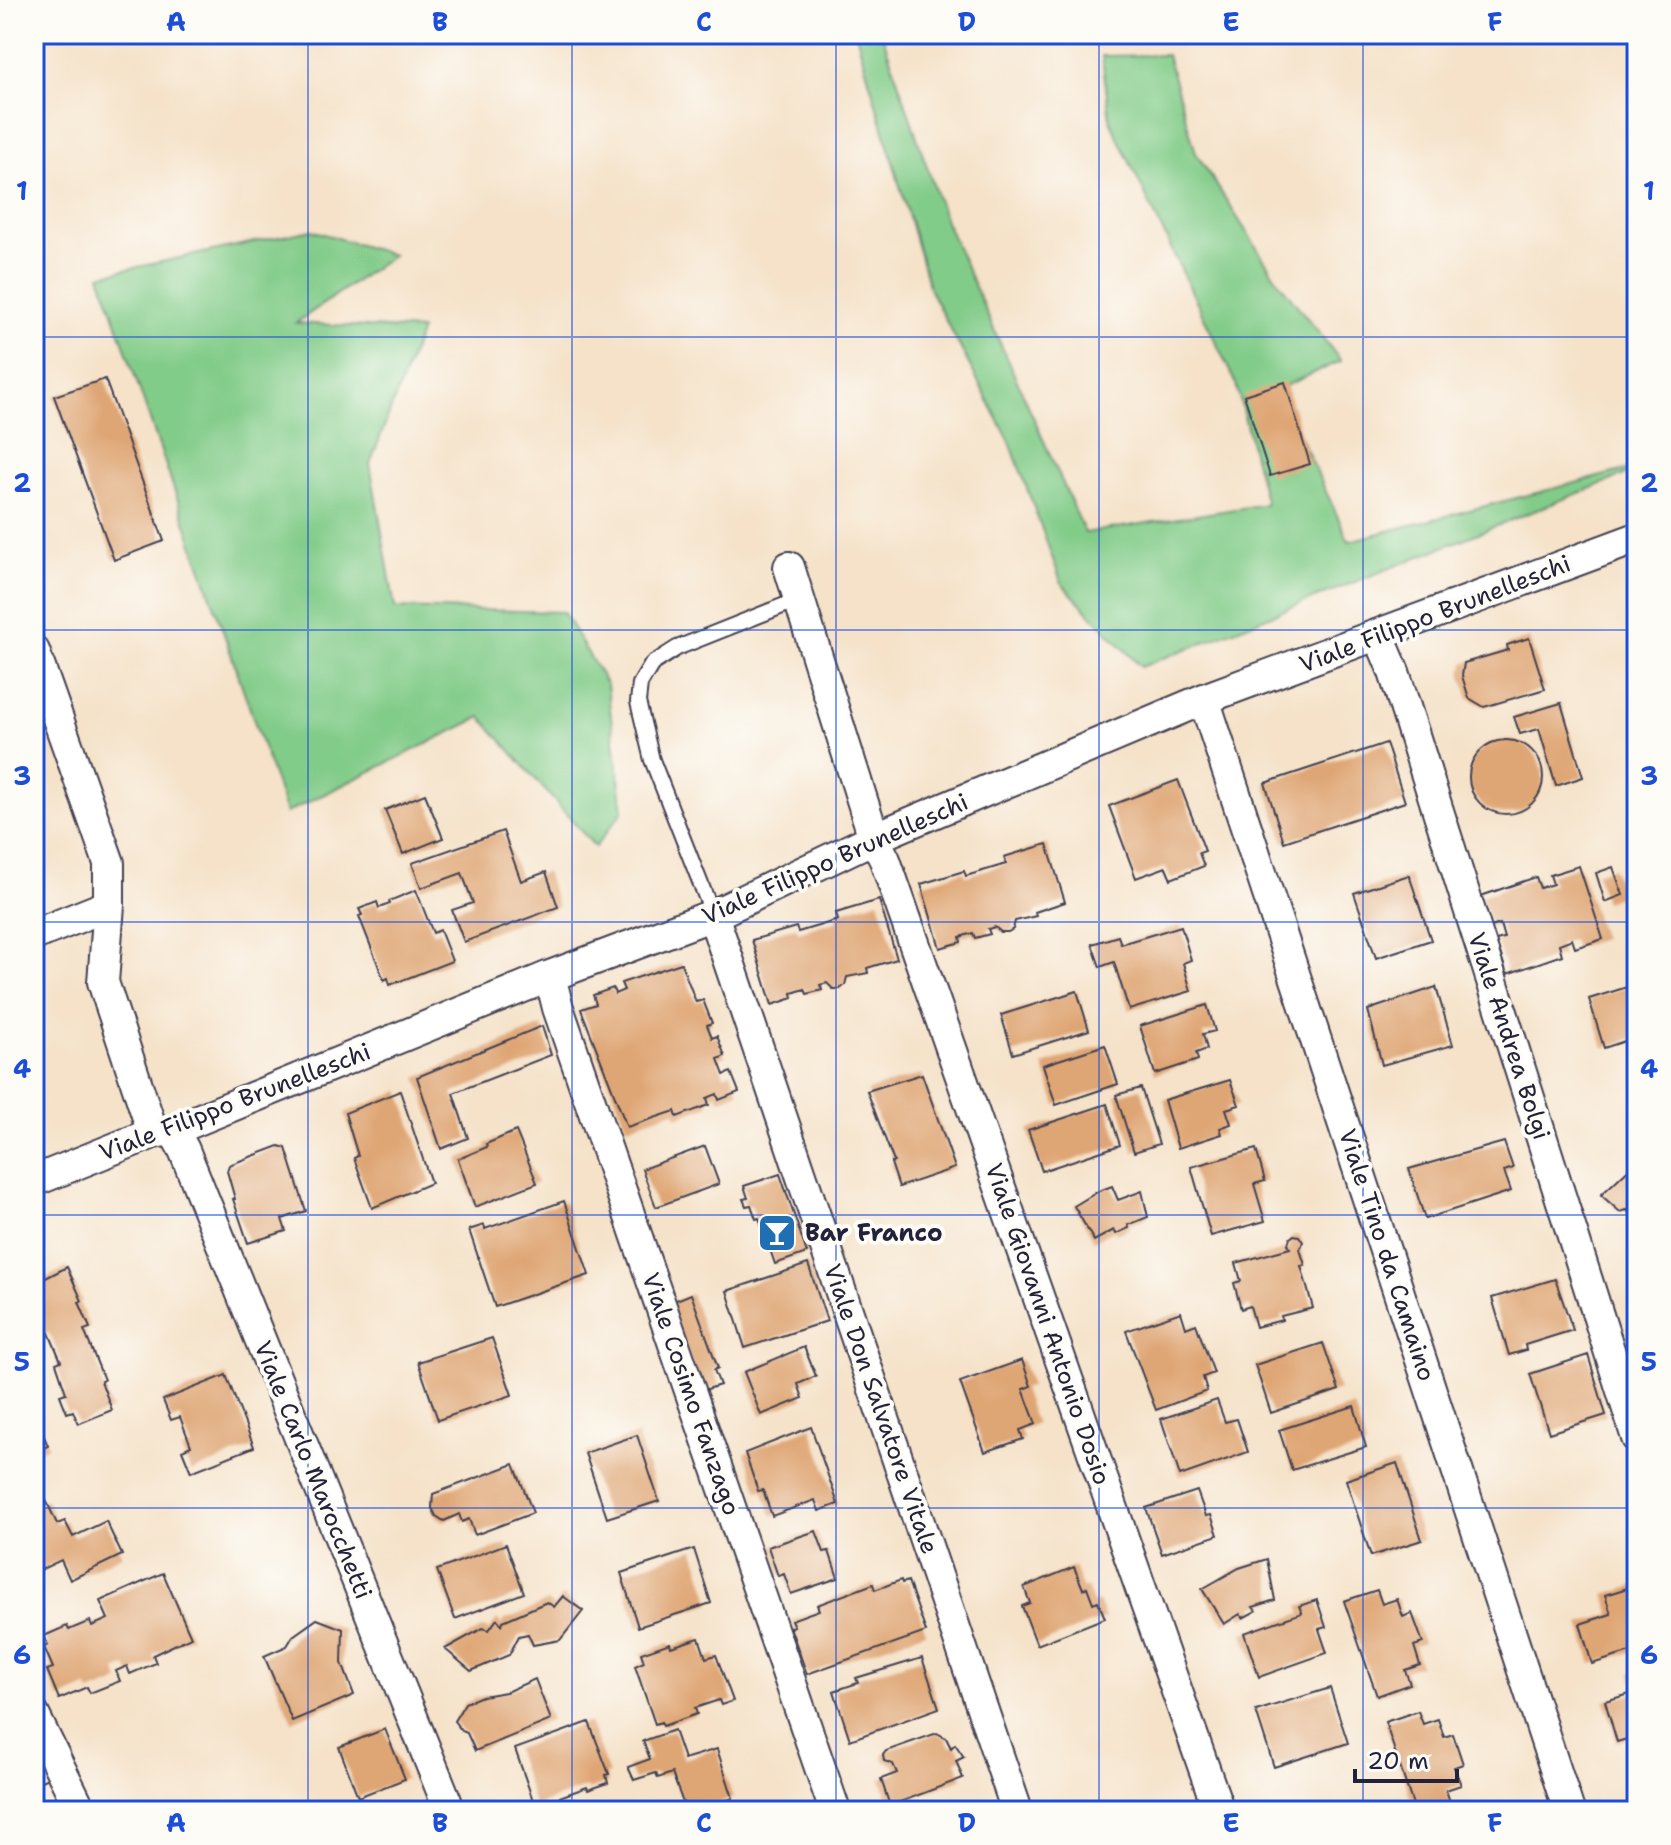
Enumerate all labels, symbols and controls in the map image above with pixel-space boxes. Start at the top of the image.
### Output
text: A [166,4,186,39]
text: B [432,4,448,39]
text: C [696,4,712,39]
text: D [958,4,976,39]
text: E [1222,4,1240,39]
text: F [1487,4,1503,39]
text: 1 [16,173,28,208]
text: 1 [1643,173,1655,208]
text: 2 [13,465,31,500]
text: 2 [1640,465,1658,500]
street label: Viale Filippo Brunelleschi [1295,547,1575,681]
text: 3 [13,758,31,793]
text: 3 [1640,758,1658,793]
street label: Viale Filippo Brunelleschi [697,786,973,932]
street label: Viale Andrea Bolgi [1460,928,1558,1144]
street label: Viale Filippo Brunelleschi [95,1035,375,1169]
text: 4 [13,1051,31,1086]
text: 4 [1640,1051,1658,1086]
street label: Viale Tino da Camaino [1331,1125,1443,1385]
street label: Viale Giovanni Antonio Dosio [978,1159,1118,1489]
bar icon: Bar Franco [756,1212,798,1254]
place label: Bar Franco [805,1217,943,1249]
street label: Viale Don Salvatore Vitale [816,1260,946,1558]
street label: Viale Cosimo Fanzago [634,1268,748,1520]
street label: Viale Carlo Marocchetti [247,1336,379,1604]
text: 5 [14,1344,30,1379]
text: 5 [1641,1344,1657,1379]
text: 6 [13,1637,31,1672]
text: 6 [1640,1637,1658,1672]
scale bar [1355,1733,1457,1783]
text: 20 m [1367,1745,1429,1777]
text: A [166,1805,186,1840]
text: B [432,1805,448,1840]
text: C [696,1805,712,1840]
text: D [958,1805,976,1840]
text: E [1222,1805,1240,1840]
text: F [1487,1805,1503,1840]

